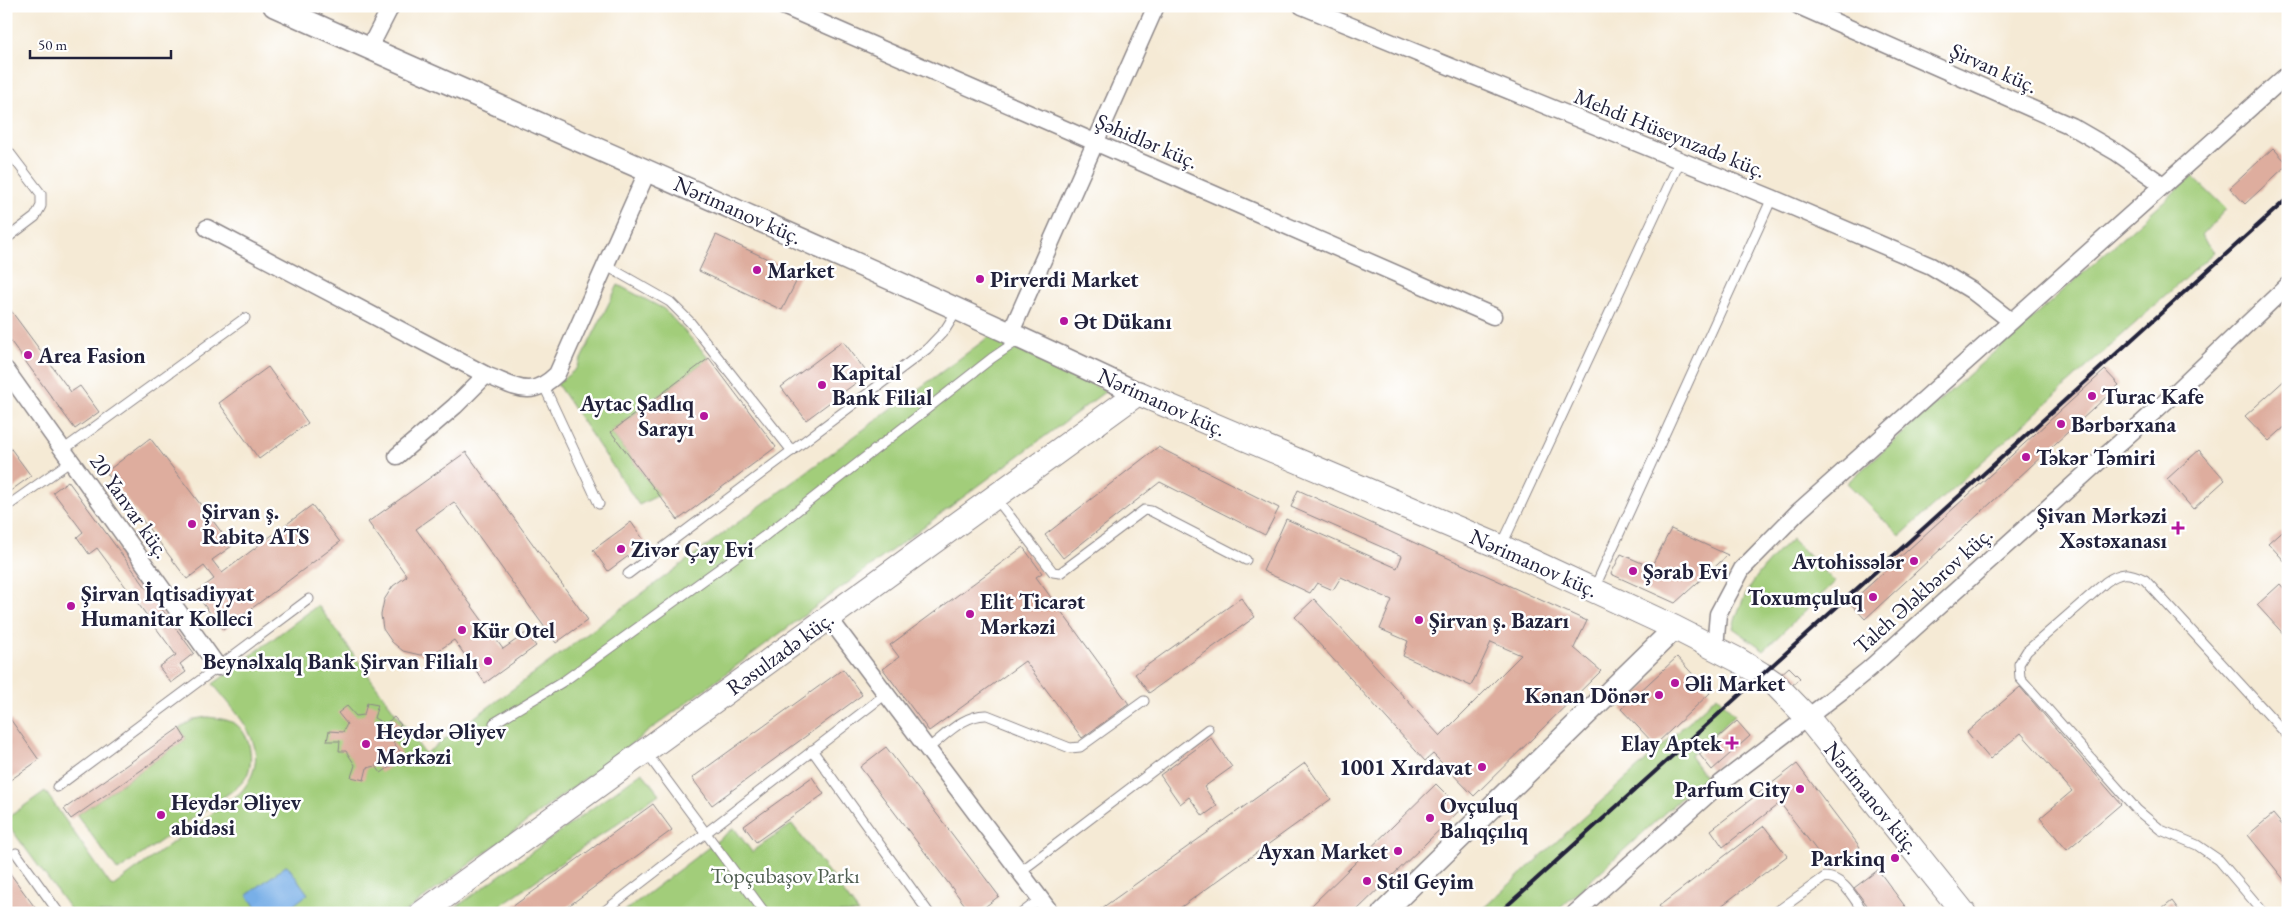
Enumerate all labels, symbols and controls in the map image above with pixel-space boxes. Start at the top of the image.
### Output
scale bar [30,28,171,60]
text: 50 m [38,35,67,54]
street label: Şirvan küç. [1946,36,2042,100]
street label: Mehdi Hüseynzadə küç. [1570,81,1770,185]
street label: Şəhidlər küç. [1091,106,1203,176]
street label: Nərimanov küç. [669,169,807,251]
place label: Market [767,256,835,285]
marker: Market [751,264,763,276]
place label: Pirverdi Market [990,265,1139,294]
marker: Pirverdi Market [974,273,986,285]
place label: Ət Dükanı [1074,307,1172,336]
marker: Ət Dükanı [1058,315,1070,327]
place label: Area Fasion [37,341,146,370]
marker: Area Fasion [22,349,34,361]
place label: Kapital Bank Filial [832,358,932,412]
street label: Nərimanov küç. [1093,361,1231,443]
marker: Kapital Bank Filial [816,379,828,391]
place label: Turac Kafe [2102,382,2204,411]
place label: Aytac Şadlıq Sarayı [579,389,694,443]
marker: Turac Kafe [2086,390,2098,402]
marker: Aytac Şadlıq Sarayı [698,410,710,422]
place label: Bərbərxana [2071,410,2177,439]
marker: Bərbərxana [2055,418,2067,430]
place label: Təkər Təmiri [2036,443,2156,472]
street label: 20 Yanvar küç. [83,448,177,564]
marker: Təkər Təmiri [2020,451,2032,463]
place label: Şirvan ş. Rabitə ATS [202,497,310,551]
place label: Şivan Mərkəzi Xəstəxanası [2037,501,2168,555]
marker: Şirvan ş. Rabitə ATS [186,518,198,530]
street label: Taleh Ələkbərov küç. [1847,520,1999,660]
marker: Şivan Mərkəzi Xəstəxanası [2171,521,2185,535]
street label: Nərimanov küç. [1465,522,1603,604]
place label: Zivər Çay Evi [631,535,754,564]
marker: Zivər Çay Evi [615,543,627,555]
place label: Avtohissələr [1791,547,1905,576]
marker: Avtohissələr [1908,555,1920,567]
place label: Şərab Evi [1643,557,1728,586]
marker: Şərab Evi [1627,565,1639,577]
place label: Şirvan İqtisadiyyat Humanitar Kolleci [81,579,255,633]
place label: Toxumçuluq [1747,583,1863,612]
place label: Elit Ticarət Mərkəzi [980,587,1086,641]
marker: Toxumçuluq [1867,591,1879,603]
marker: Şirvan İqtisadiyyat Humanitar Kolleci [65,600,77,612]
street label: Rəsulzadə küç. [720,604,840,702]
place label: Şirvan ş. Bazarı [1429,606,1570,635]
marker: Elit Ticarət Mərkəzi [964,608,976,620]
marker: Şirvan ş. Bazarı [1413,614,1425,626]
place label: Kür Otel [472,616,555,645]
marker: Kür Otel [456,624,468,636]
place label: Beynəlxalq Bank Şirvan Filialı [203,647,479,676]
marker: Beynəlxalq Bank Şirvan Filialı [482,655,494,667]
place label: Əli Market [1685,669,1786,698]
marker: Əli Market [1669,677,1681,689]
place label: Kənan Dönər [1525,681,1650,710]
marker: Kənan Dönər [1653,689,1665,701]
place label: Heydər Əliyev Mərkəzi [376,717,506,771]
place label: Elay Aptek [1621,729,1723,758]
street label: Nərimanov küç. [1818,736,1926,860]
marker: Elay Aptek [1726,737,1738,749]
marker: Heydər Əliyev Mərkəzi [360,738,372,750]
place label: 1001 Xırdavat [1339,753,1473,782]
marker: 1001 Xırdavat [1476,761,1488,773]
place label: Parfum City [1675,775,1790,804]
marker: Parfum City [1794,783,1806,795]
place label: Heydər Əliyev abidəsi [171,788,301,842]
place label: Ovçuluq Balıqçılıq [1440,791,1528,845]
marker: Heydər Əliyev abidəsi [155,809,167,821]
marker: Ovçuluq Balıqçılıq [1424,812,1436,824]
place label: Ayxan Market [1256,837,1389,866]
place label: Parkinq [1811,844,1885,873]
marker: Ayxan Market [1392,845,1404,857]
marker: Parkinq [1889,852,1901,864]
park label: Topçubaşov Parkı [710,861,860,890]
place label: Stil Geyim [1377,867,1474,896]
marker: Stil Geyim [1361,875,1373,887]

